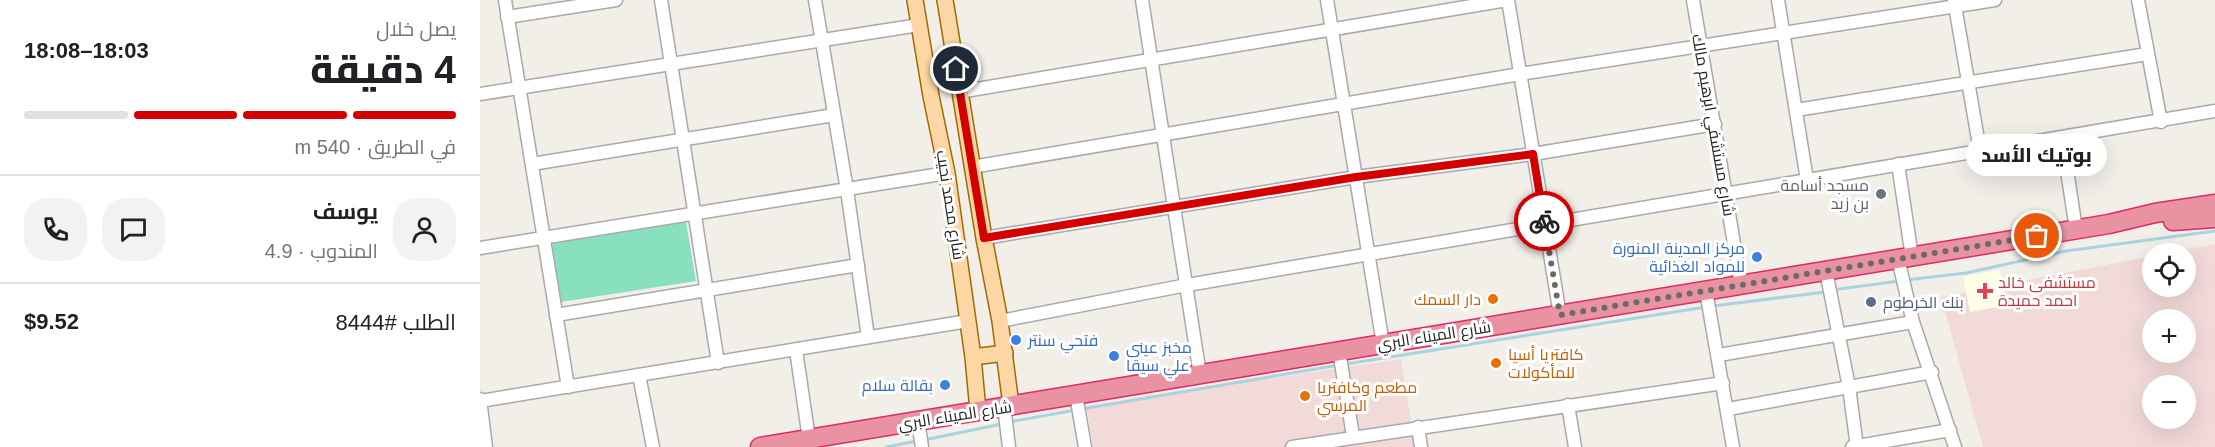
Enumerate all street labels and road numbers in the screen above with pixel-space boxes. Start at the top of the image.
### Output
street label: شارع مستشفي ابرهيم مالك [1684,33,1738,219]
street label: شارع محمد نجيب [930,149,968,262]
street label: شارع الميناء البري [1376,318,1493,358]
street label: شارع الميناء البري [897,398,1014,438]

